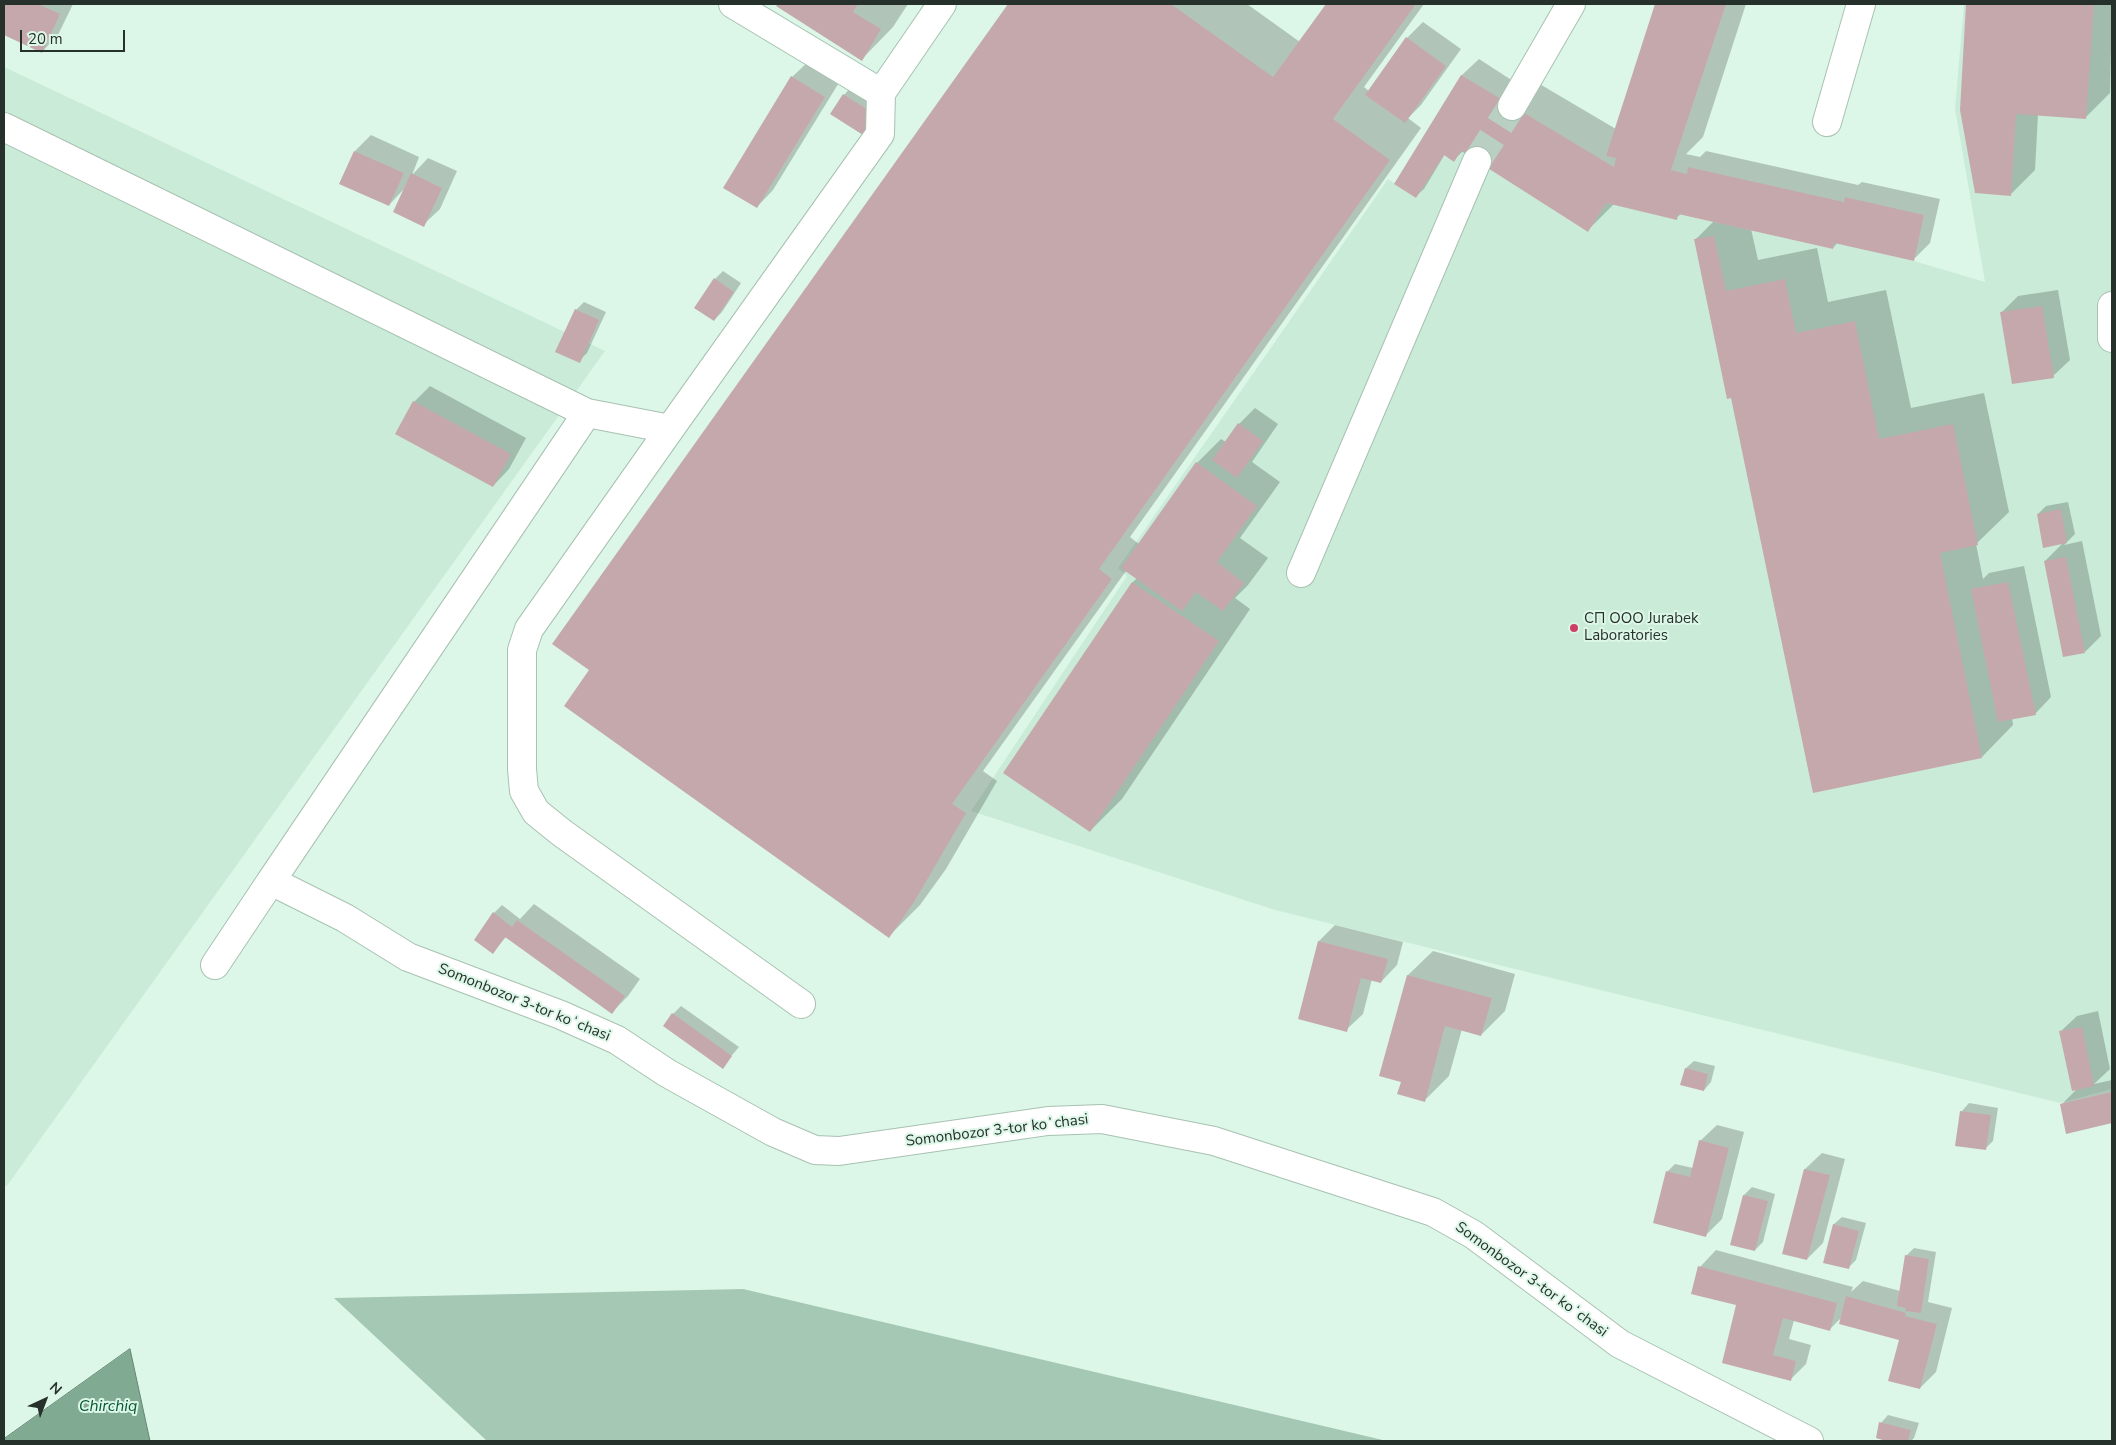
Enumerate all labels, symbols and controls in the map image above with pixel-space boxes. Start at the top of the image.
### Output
scale bar [22,20,128,52]
text: 20 m [28,29,63,49]
place label: СП ООО Jurabek Laboratories [1584,610,1698,645]
marker: СП ООО Jurabek Laboratories [1568,622,1580,634]
street label: Somonbozor 3-tor koʻchasi [435,960,613,1046]
street label: Somonbozor 3-tor koʻchasi [905,1111,1089,1151]
street label: Somonbozor 3-tor koʻchasi [1451,1219,1611,1341]
north arrow [20,1375,70,1425]
text: N [45,1378,66,1399]
water label: Chirchiq [79,1397,137,1417]

